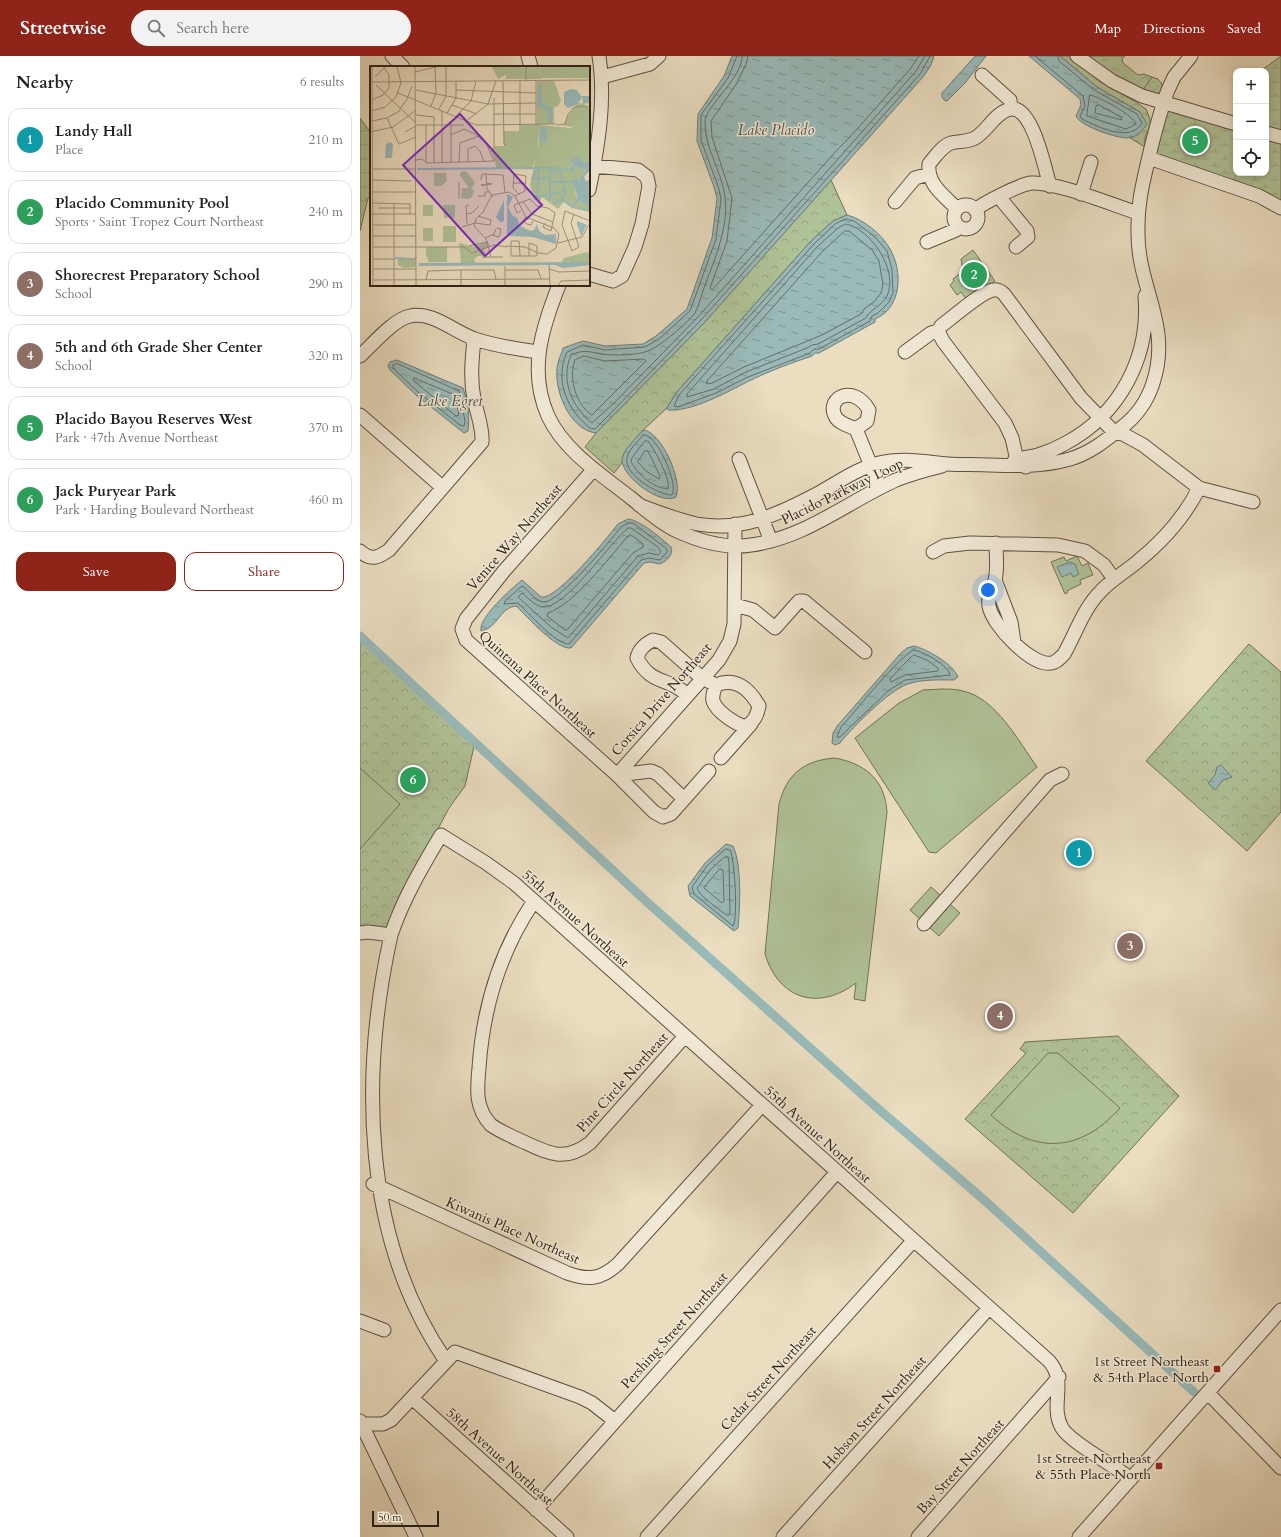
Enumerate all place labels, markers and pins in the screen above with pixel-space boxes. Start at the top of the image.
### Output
pin: 5 [1182,126,1208,156]
pin: 2 [961,260,987,290]
pin: 6 [400,765,426,795]
pin: 1 [1066,838,1092,868]
pin: 3 [1117,931,1143,961]
pin: 4 [987,1001,1013,1031]
place label: 1st Street Northeast & 54th Place North [1093,1352,1210,1387]
marker: 1st Street Northeast & 54th Place North [1212,1364,1222,1374]
place label: 1st Street Northeast & 55th Place North [1035,1449,1152,1484]
marker: 1st Street Northeast & 55th Place North [1154,1461,1164,1471]

